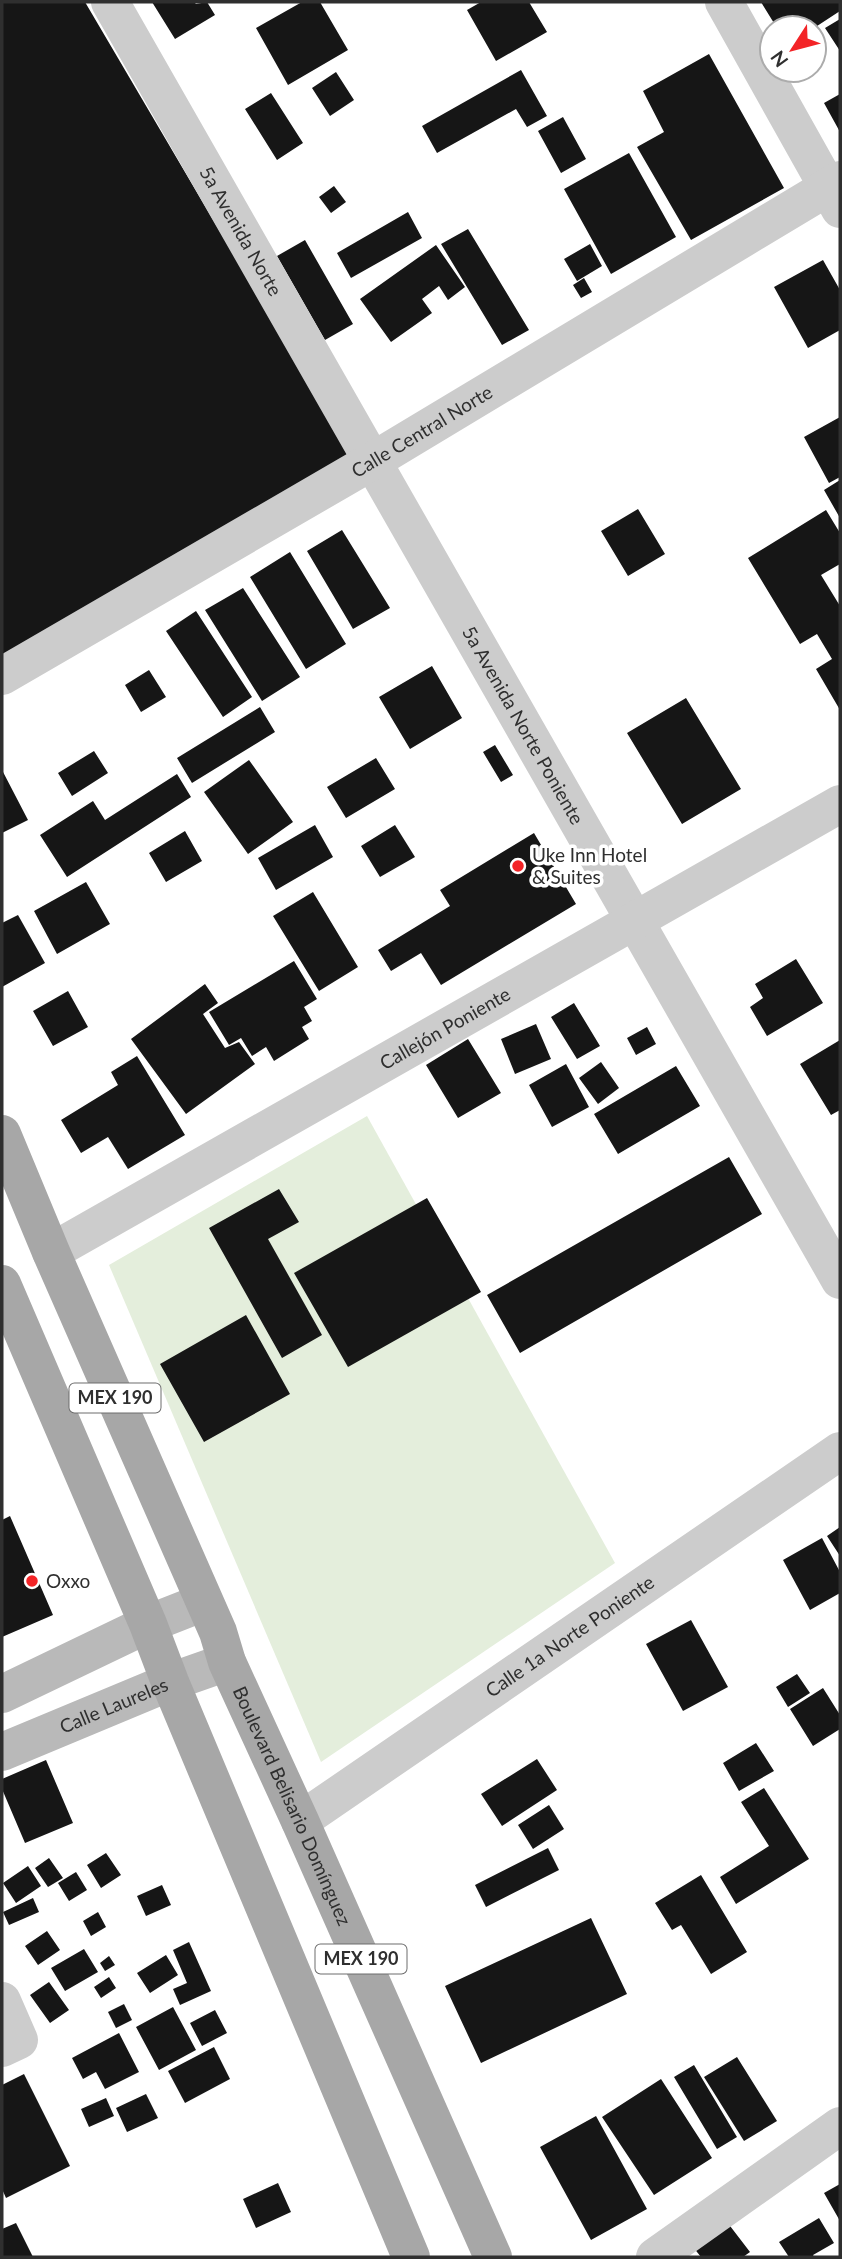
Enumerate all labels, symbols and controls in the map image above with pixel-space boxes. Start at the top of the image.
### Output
north arrow [758,14,828,84]
text: N [765,47,792,72]
street label: 5a Avenida Norte [195,162,287,300]
street label: Calle Central Norte [347,380,496,482]
street label: 5a Avenida Norte Poniente [458,622,589,828]
place label: Uke Inn Hotel & Suites [532,843,647,888]
marker: Uke Inn Hotel & Suites [510,858,526,874]
street label: Callejón Poniente [375,982,514,1074]
road number: MEX 190 [69,1384,160,1413]
place label: Oxxo [46,1569,90,1592]
street label: Calle 1a Norte Poniente [481,1570,658,1702]
marker: Oxxo [24,1573,40,1589]
street label: Calle Laureles [56,1672,171,1738]
street label: Boulevard Belisario Domínguez [229,1682,357,1929]
road number: MEX 190 [316,1944,406,1973]

